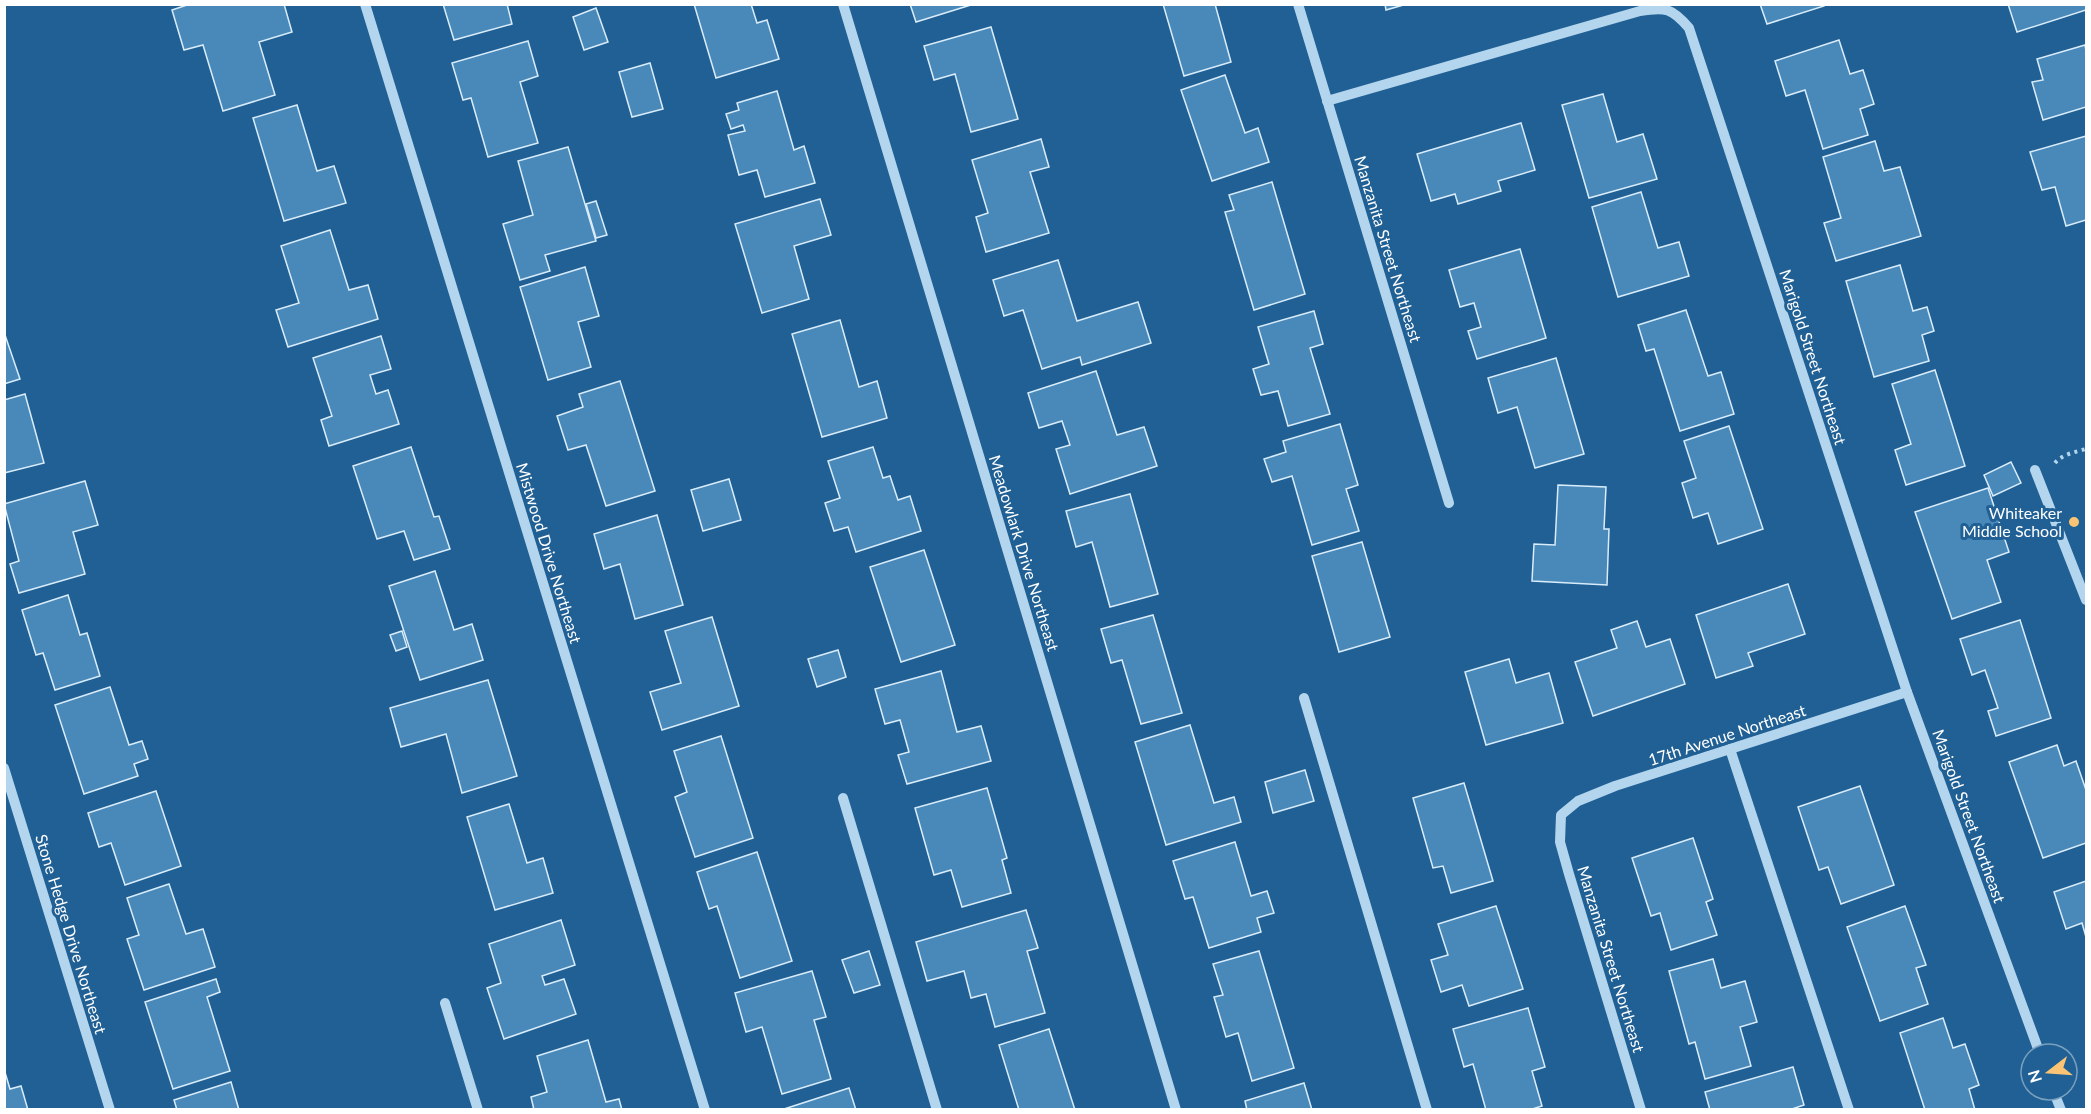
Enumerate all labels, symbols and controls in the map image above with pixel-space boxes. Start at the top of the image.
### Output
street label: Manzanita Street Northeast [1351,153,1426,345]
street label: Marigold Street Northeast [1776,267,1851,447]
street label: Meadowlark Drive Northeast [986,452,1063,653]
street label: Mistwood Drive Northeast [513,460,586,646]
place label: Whiteaker Middle School [1962,503,2062,540]
marker: Whiteaker Middle School [2067,515,2081,529]
street label: 17th Avenue Northeast [1646,700,1808,769]
street label: Marigold Street Northeast [1929,727,2010,905]
street label: Stone Hedge Drive Northeast [32,832,111,1036]
street label: Manzanita Street Northeast [1574,863,1649,1055]
north arrow [2019,1042,2079,1102]
text: N [2023,1068,2045,1085]

